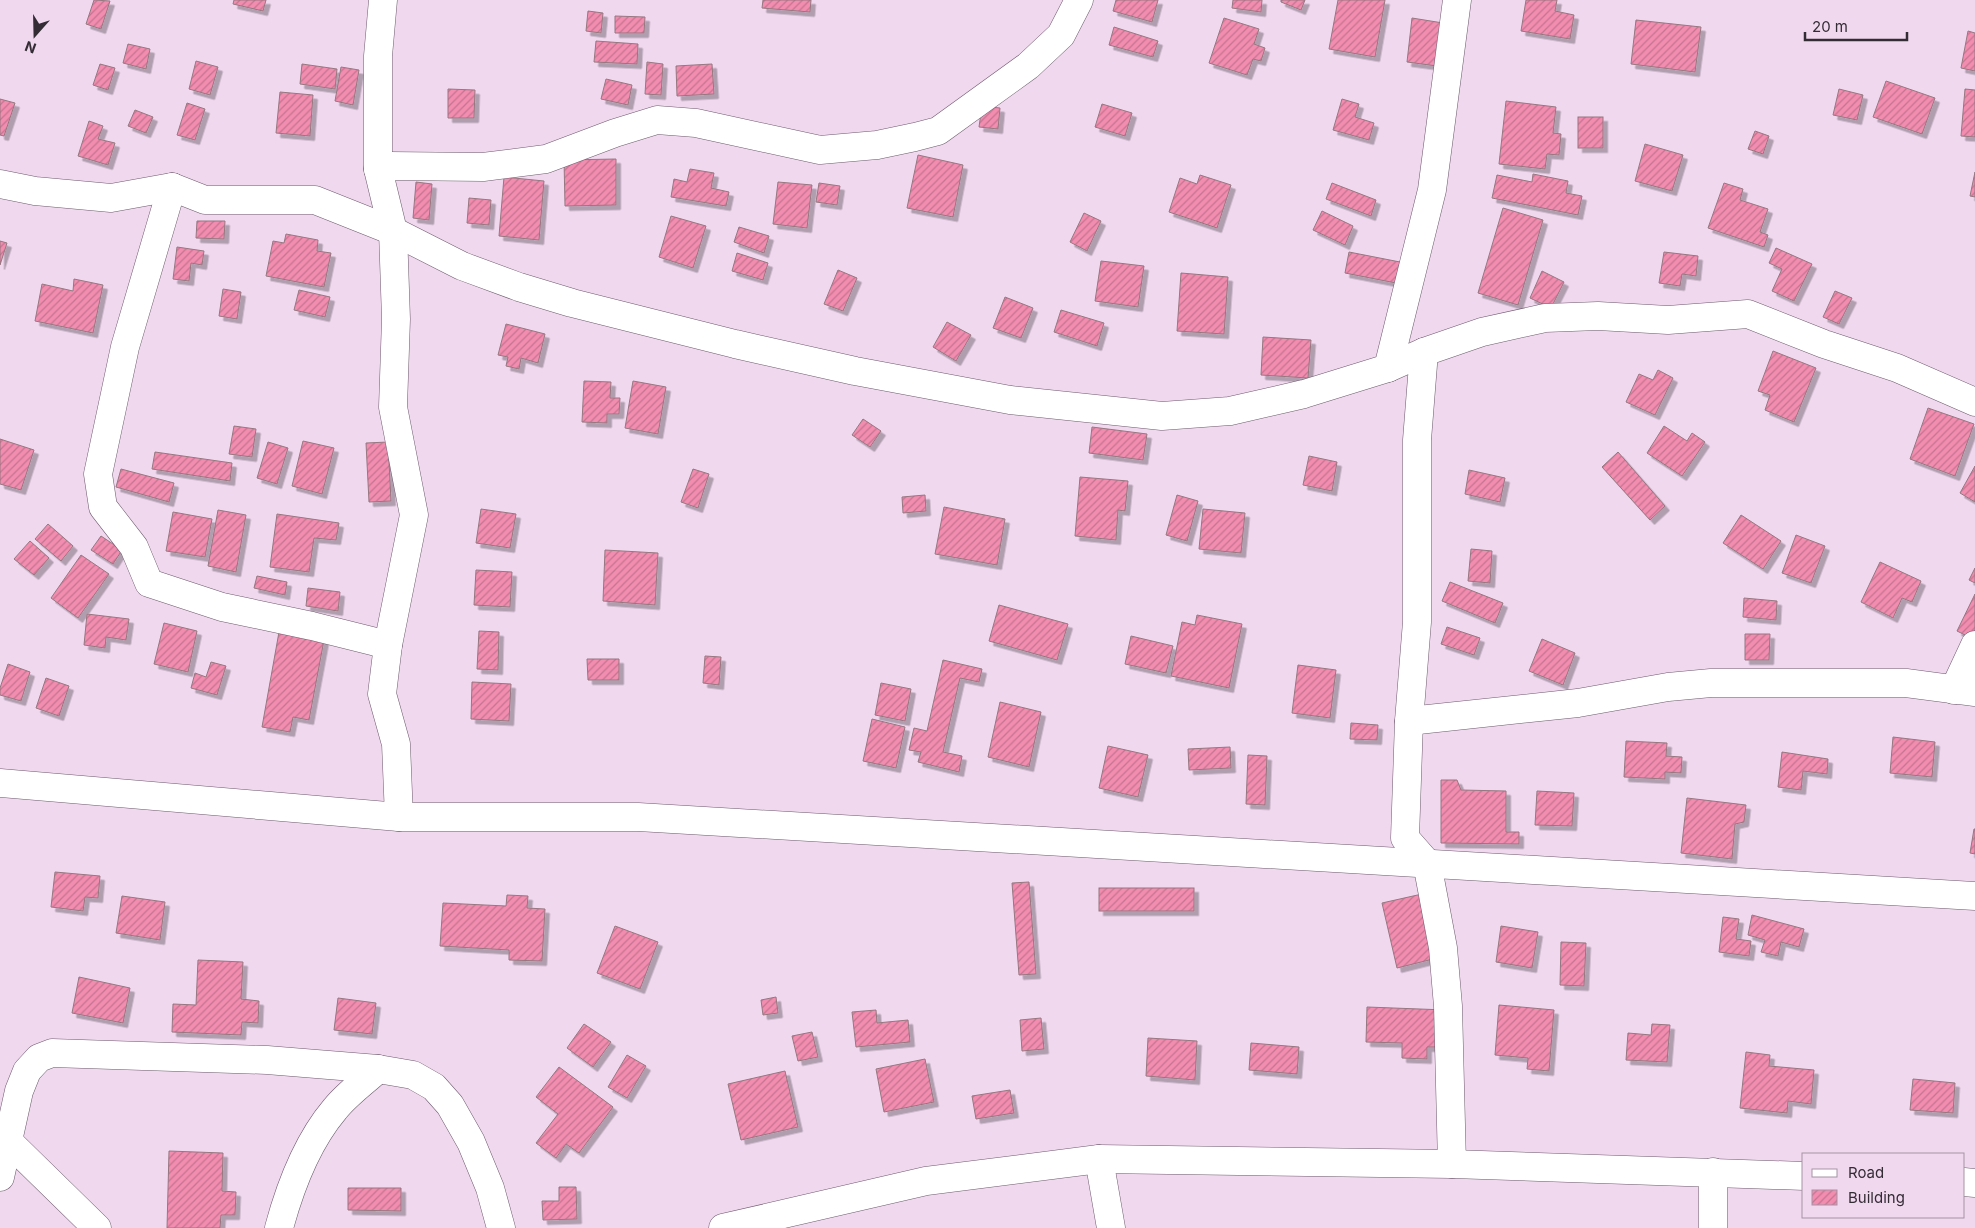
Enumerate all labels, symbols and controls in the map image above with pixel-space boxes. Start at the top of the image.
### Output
north arrow [10,10,60,60]
scale bar [1805,10,1908,42]
text: 20 m [1812,17,1848,36]
text: N [22,38,38,57]
legend [1802,1153,1965,1218]
text: Road [1848,1163,1884,1182]
text: Building [1848,1188,1905,1207]

